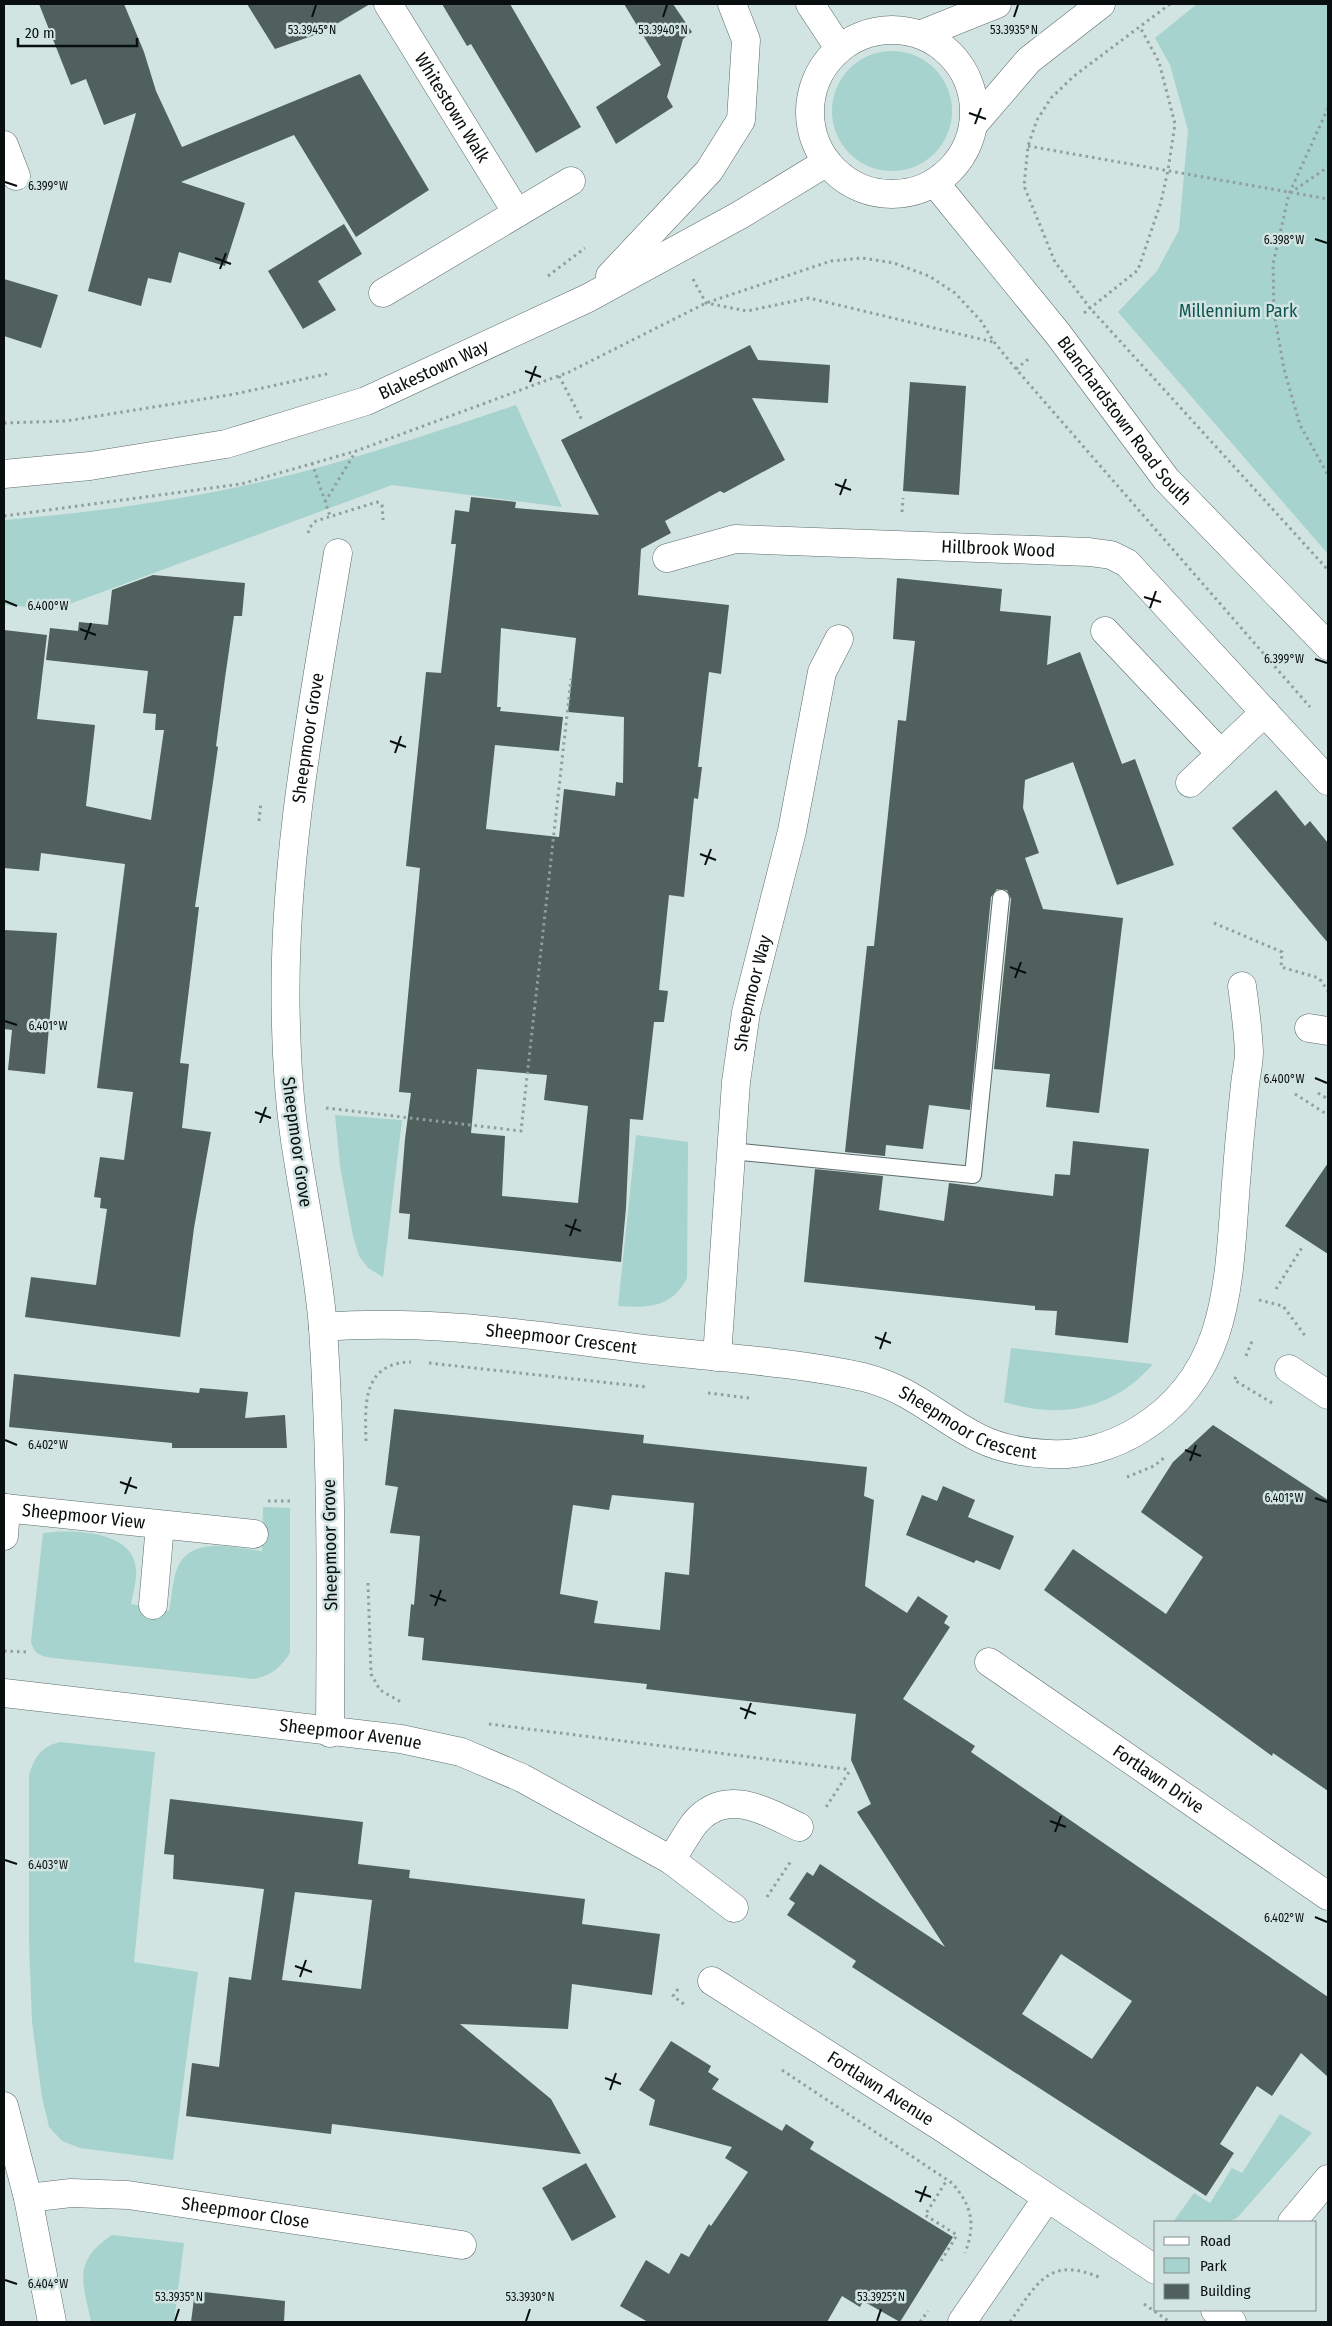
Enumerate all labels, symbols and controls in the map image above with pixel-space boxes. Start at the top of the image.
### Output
scale bar [18,15,136,47]
text: 53.3945°N [288,23,336,37]
text: 53.3940°N [638,23,688,37]
text: 53.3935°N [990,23,1038,37]
text: 20 m [25,24,55,42]
street label: Whitestown Walk [410,49,495,167]
text: 6.399°W [28,179,68,193]
text: 6.398°W [1264,233,1304,247]
park label: Millennium Park [1179,300,1298,322]
street label: Blanchardstown Road South [1052,332,1196,510]
street label: Blakestown Way [375,335,492,405]
street label: Hillbrook Wood [941,536,1055,562]
text: 6.400°W [27,599,69,613]
text: 6.399°W [1264,652,1304,666]
street label: Sheepmoor Grove [288,671,329,804]
street label: Sheepmoor Way [729,933,776,1053]
text: 6.401°W [28,1019,68,1033]
text: 6.400°W [1263,1072,1305,1086]
street label: Sheepmoor Grove [277,1075,317,1209]
street label: Sheepmoor Crescent [485,1319,638,1359]
street label: Sheepmoor Crescent [895,1381,1038,1464]
text: 6.402°W [28,1438,68,1452]
street label: Sheepmoor Grove [318,1479,342,1611]
text: 6.401°W [1264,1491,1304,1505]
street label: Sheepmoor View [21,1499,146,1534]
street label: Sheepmoor Avenue [278,1714,424,1754]
street label: Fortlawn Drive [1109,1740,1208,1818]
text: 6.403°W [28,1858,68,1872]
text: 6.402°W [1264,1911,1304,1925]
street label: Fortlawn Avenue [823,2046,938,2130]
street label: Sheepmoor Close [180,2192,311,2233]
legend [1154,2221,1317,2311]
text: Road [1200,2232,1231,2250]
text: Park [1200,2257,1227,2275]
text: 6.404°W [28,2277,68,2291]
text: Building [1200,2282,1251,2300]
text: 53.3935°N [155,2290,203,2304]
text: 53.3930°N [506,2290,554,2304]
text: 53.3925°N [857,2290,905,2304]

